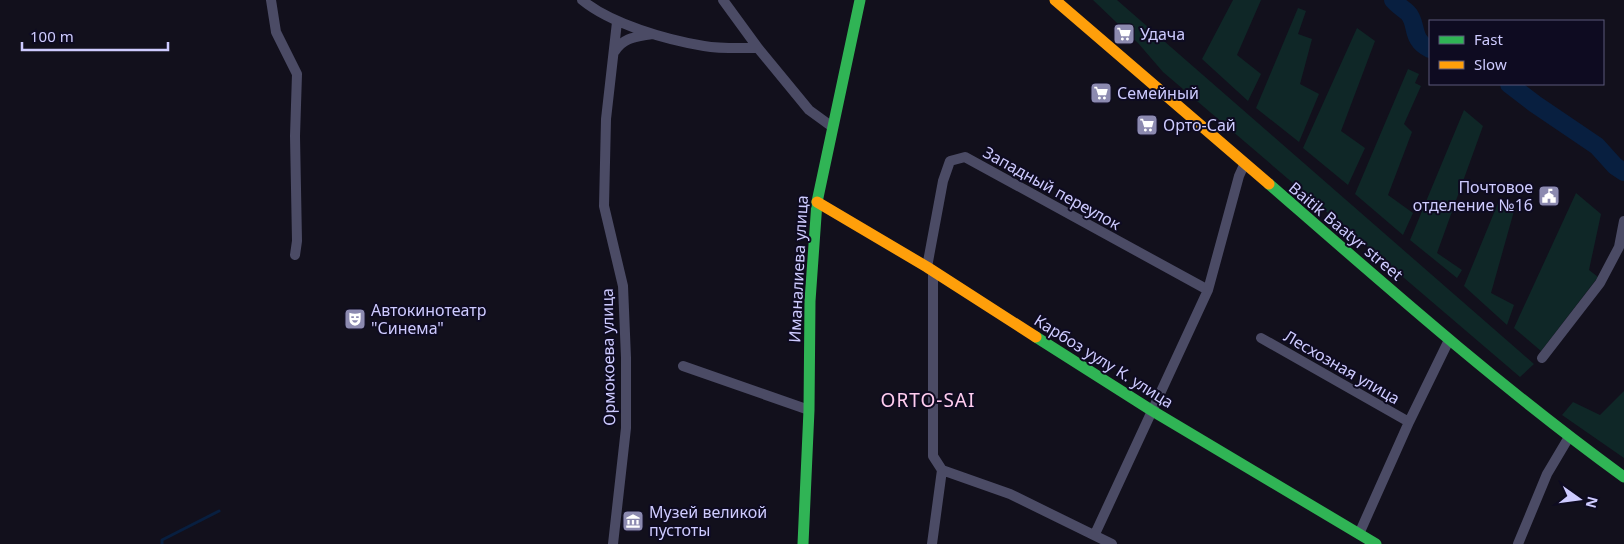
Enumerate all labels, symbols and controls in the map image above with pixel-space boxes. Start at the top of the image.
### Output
scale bar [22,20,169,52]
legend [1429,20,1604,85]
supermarket icon: Удача [1112,22,1136,46]
place label: Удача [1140,23,1185,45]
text: 100 m [30,26,74,46]
text: Fast [1474,29,1503,49]
text: Slow [1474,54,1507,74]
supermarket icon: Семейный [1089,81,1113,105]
place label: Семейный [1117,82,1199,104]
supermarket icon: Орто-Сай [1135,113,1159,137]
place label: Орто-Сай [1163,114,1236,136]
street label: Западный переулок [979,141,1125,235]
place label: Почтовое отделение №16 [1413,176,1533,216]
street label: Baitik Baatyr street [1284,177,1408,285]
public building icon: Почтовое отделение №16 [1537,184,1561,208]
street label: Иманалиева улица [783,195,813,343]
street label: Ормокоева улица [596,288,620,426]
place label: Автокинотеатр "Синема" [371,299,486,339]
theatre icon: Автокинотеатр "Синема" [343,307,367,331]
street label: Карбоз уулу К. улица [1030,309,1178,413]
street label: Лесхозная улица [1280,325,1404,409]
district label: ORTO-SAI [881,387,975,413]
north arrow [1554,474,1604,524]
text: N [1582,494,1603,510]
place label: Музей великой пустоты [649,501,767,541]
museum icon: Музей великой пустоты [621,509,645,533]

